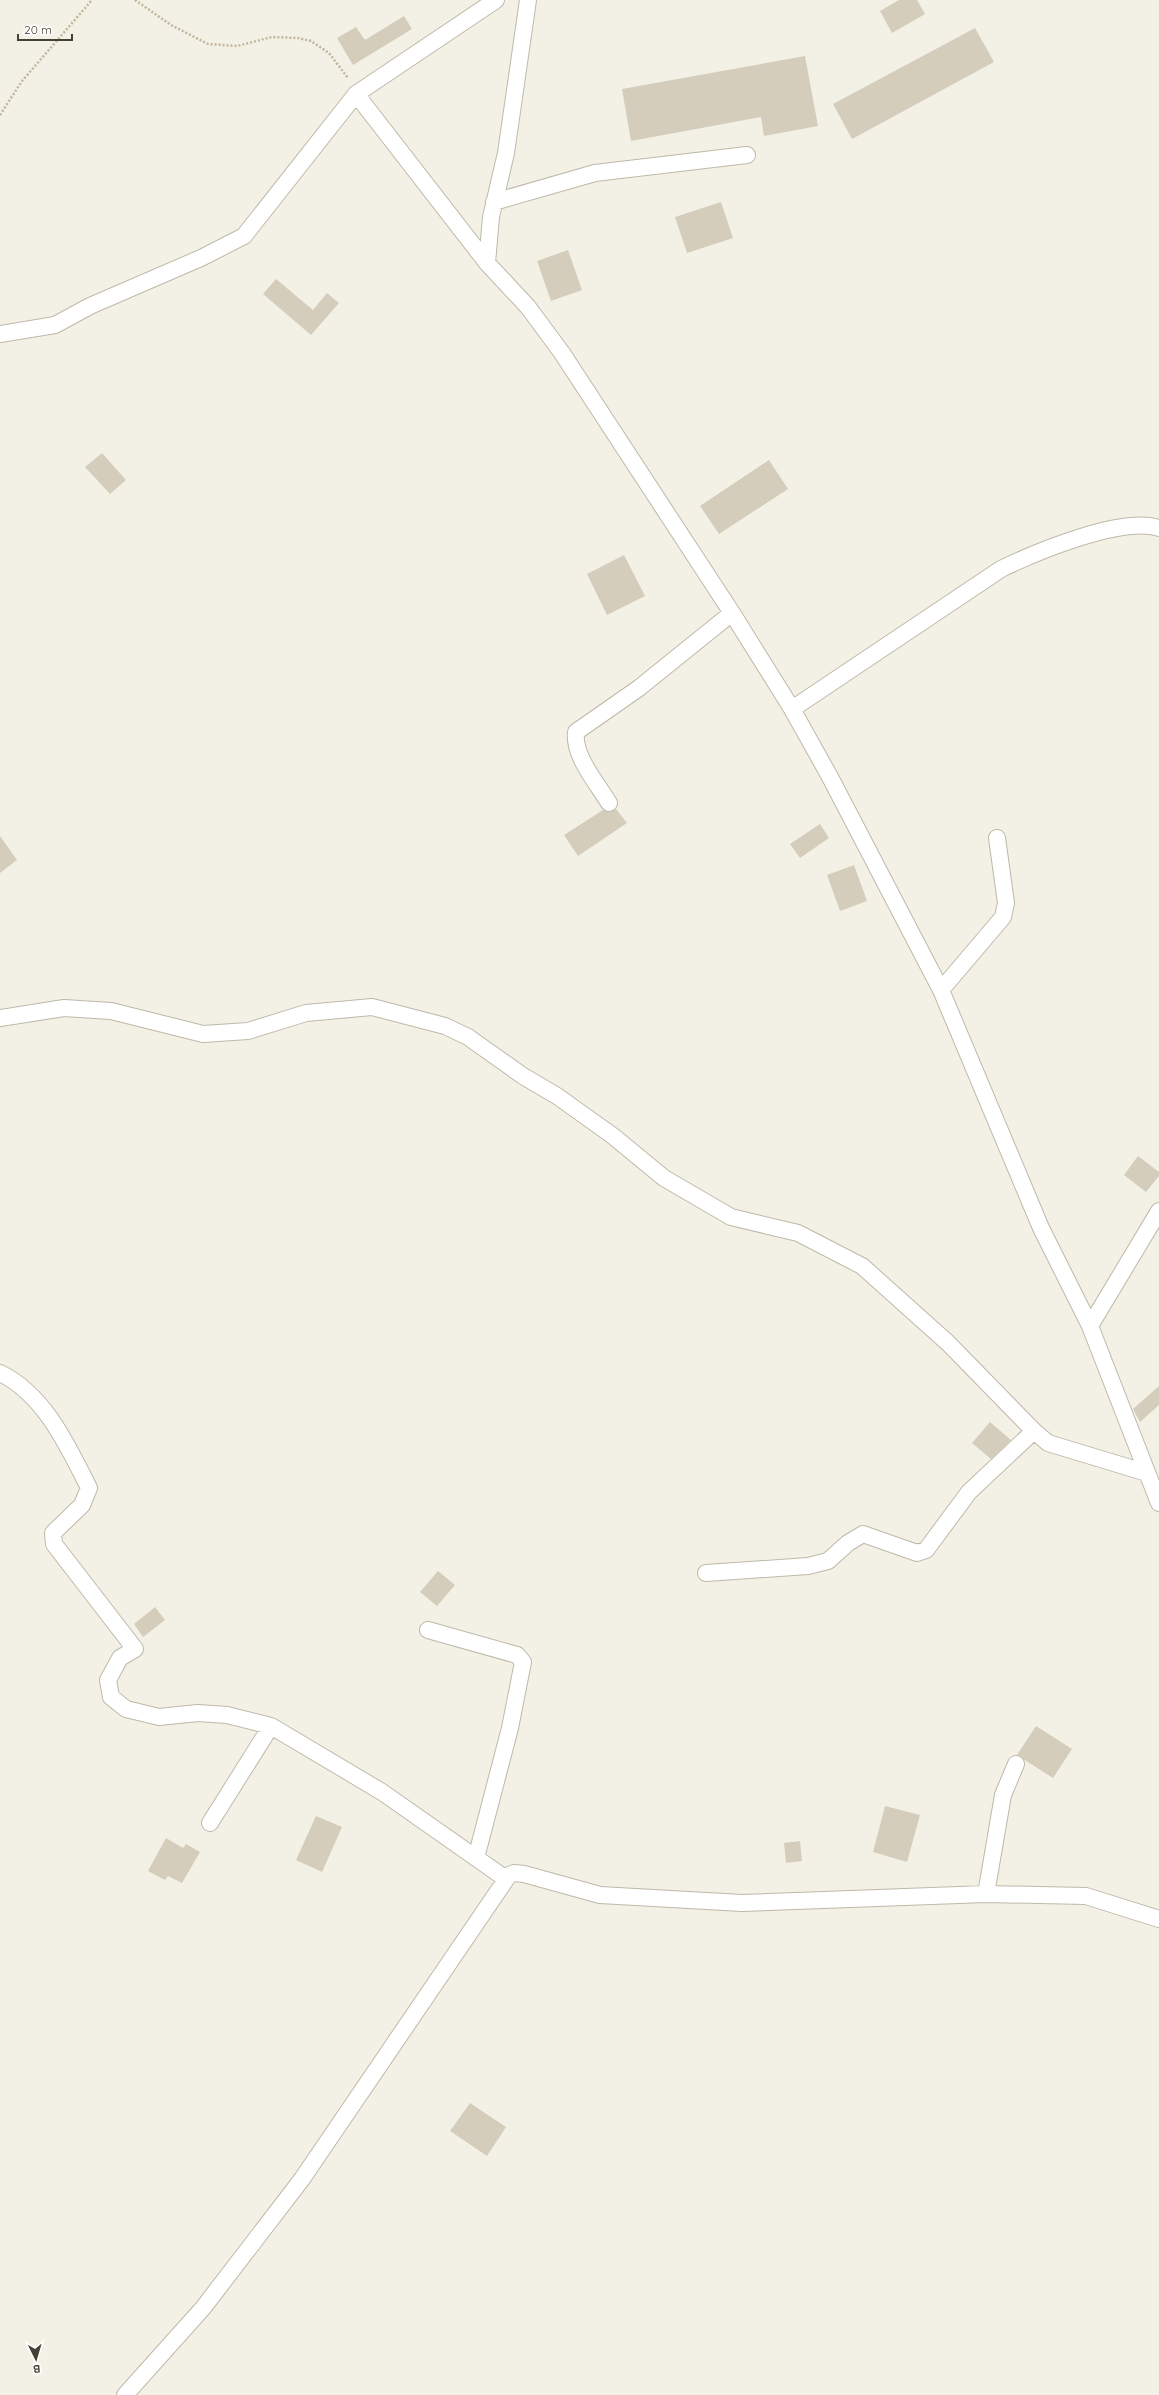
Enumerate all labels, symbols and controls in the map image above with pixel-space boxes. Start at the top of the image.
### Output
scale bar [18,16,72,42]
text: 20 m [24,22,52,37]
north arrow [16,2339,56,2379]
text: B [33,2362,41,2376]

